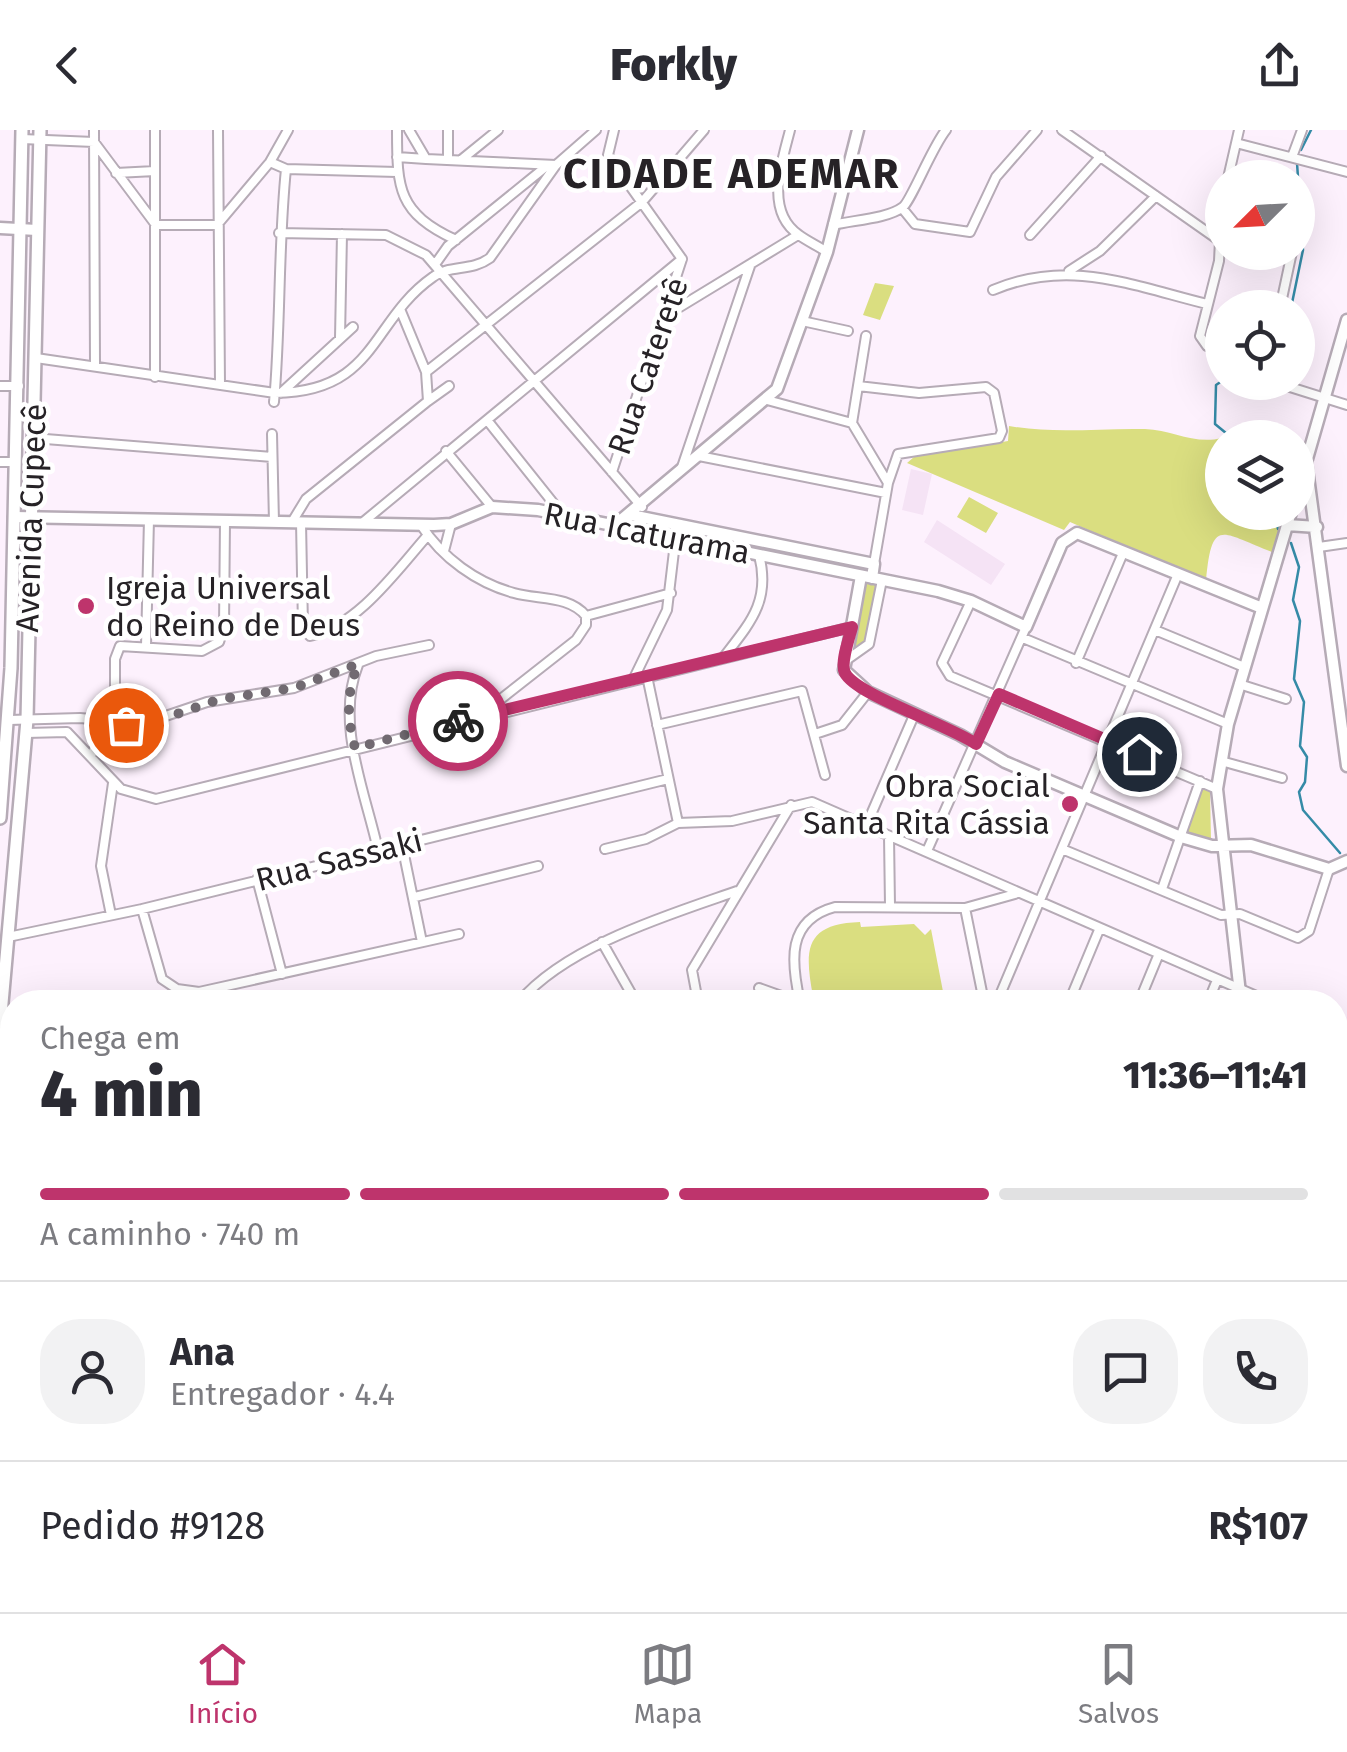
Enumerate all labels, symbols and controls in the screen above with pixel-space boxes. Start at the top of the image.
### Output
icon: back [40,38,95,93]
text: Forkly [610,38,737,92]
icon: share [1252,38,1307,93]
district label: CIDADE ADEMAR [563,149,901,199]
north arrow [1205,160,1315,270]
map controls [1205,160,1315,530]
street label: Rua Cateretê [600,272,696,460]
button: locate [1205,290,1315,400]
street label: Avenida Cupecê [8,403,54,633]
button: layers [1205,420,1315,530]
street label: Rua Icaturama [541,494,753,572]
place label: Igreja Universal do Reino de Deus [106,569,360,644]
marker: Igreja Universal do Reino de Deus [75,595,97,617]
courier [408,671,508,771]
pin [84,683,169,768]
icon: bike [431,694,486,749]
icon: bag [99,698,154,753]
pin [1097,712,1182,797]
icon: home [1112,727,1167,782]
place label: Obra Social Santa Rita Cássia [803,767,1050,842]
marker: Obra Social Santa Rita Cássia [1059,793,1081,815]
street label: Rua Sassaki [252,821,426,899]
text: Chega em [40,1019,181,1057]
text: 11:36–11:41 [1123,1052,1308,1098]
text: 4 min [40,1055,203,1133]
text: A caminho · 740 m [40,1215,300,1253]
button: person [40,1319,145,1424]
button: chat [1073,1319,1178,1424]
button: phone [1203,1319,1308,1424]
text: Ana [170,1329,235,1375]
text: Entregador · 4.4 [170,1375,395,1413]
text: Pedido #9128 [40,1503,265,1549]
text: R$107 [1209,1503,1308,1549]
tab: Início [188,1637,258,1730]
tab: Mapa [634,1637,702,1730]
tab: Salvos [1078,1637,1159,1730]

